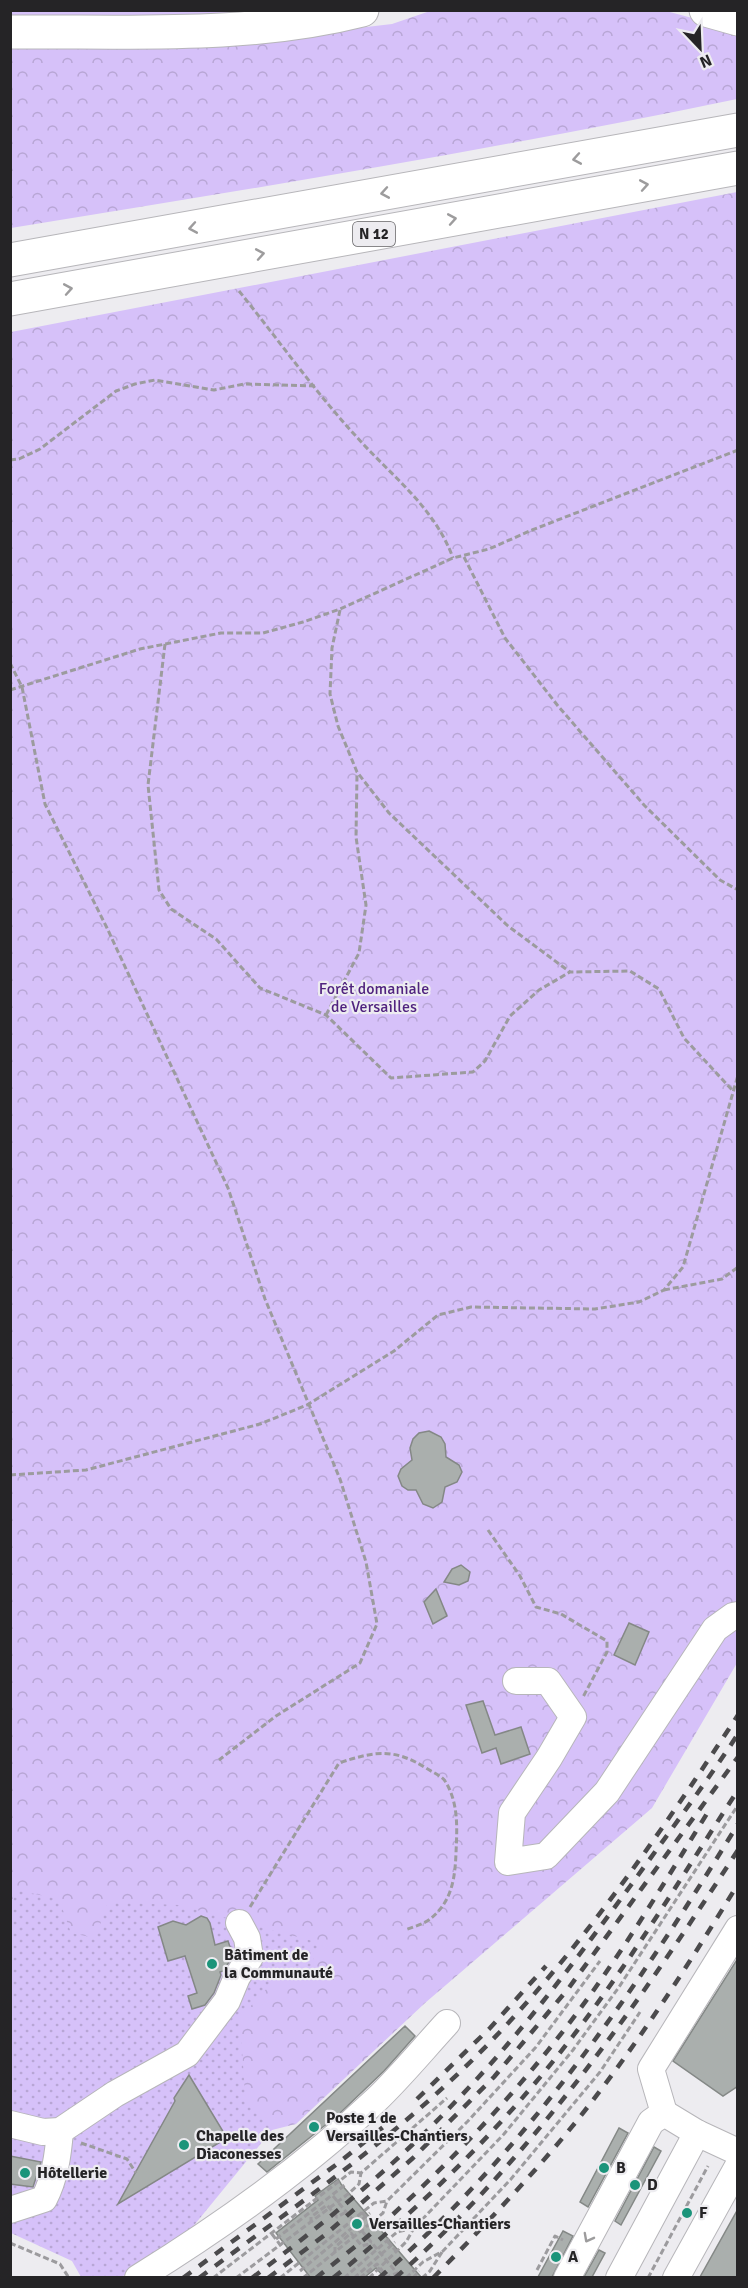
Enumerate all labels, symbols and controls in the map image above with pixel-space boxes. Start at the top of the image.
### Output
north arrow [670,18,730,78]
text: N [696,50,715,72]
one-way arrow [572,152,582,165]
one-way arrow [638,179,648,192]
one-way arrow [380,187,389,199]
one-way arrow [447,214,457,226]
one-way arrow [188,221,198,234]
road number: N 12 [353,222,395,246]
one-way arrow [255,248,265,261]
one-way arrow [63,283,73,296]
park label: Forêt domaniale de Versailles [319,979,429,1017]
place label: Bâtiment de la Communauté [224,1945,333,1983]
marker: Bâtiment de la Communauté [205,1957,219,1971]
place label: Poste 1 de Versailles-Chantiers [326,2108,468,2146]
marker: Poste 1 de Versailles-Chantiers [307,2120,321,2134]
place label: Chapelle des Diaconesses [196,2126,284,2164]
marker: Chapelle des Diaconesses [177,2138,191,2152]
place label: B [616,2158,626,2178]
marker: B [597,2161,611,2175]
place label: Hôtellerie [37,2163,107,2183]
marker: Hôtellerie [18,2166,32,2180]
place label: D [647,2175,658,2195]
marker: D [628,2178,642,2192]
place label: F [699,2203,708,2223]
marker: F [680,2206,694,2220]
place label: Versailles-Chantiers [369,2214,511,2234]
marker: Versailles-Chantiers [350,2217,364,2231]
one-way arrow [584,2232,595,2243]
place label: A [568,2247,579,2267]
marker: A [549,2250,563,2264]

